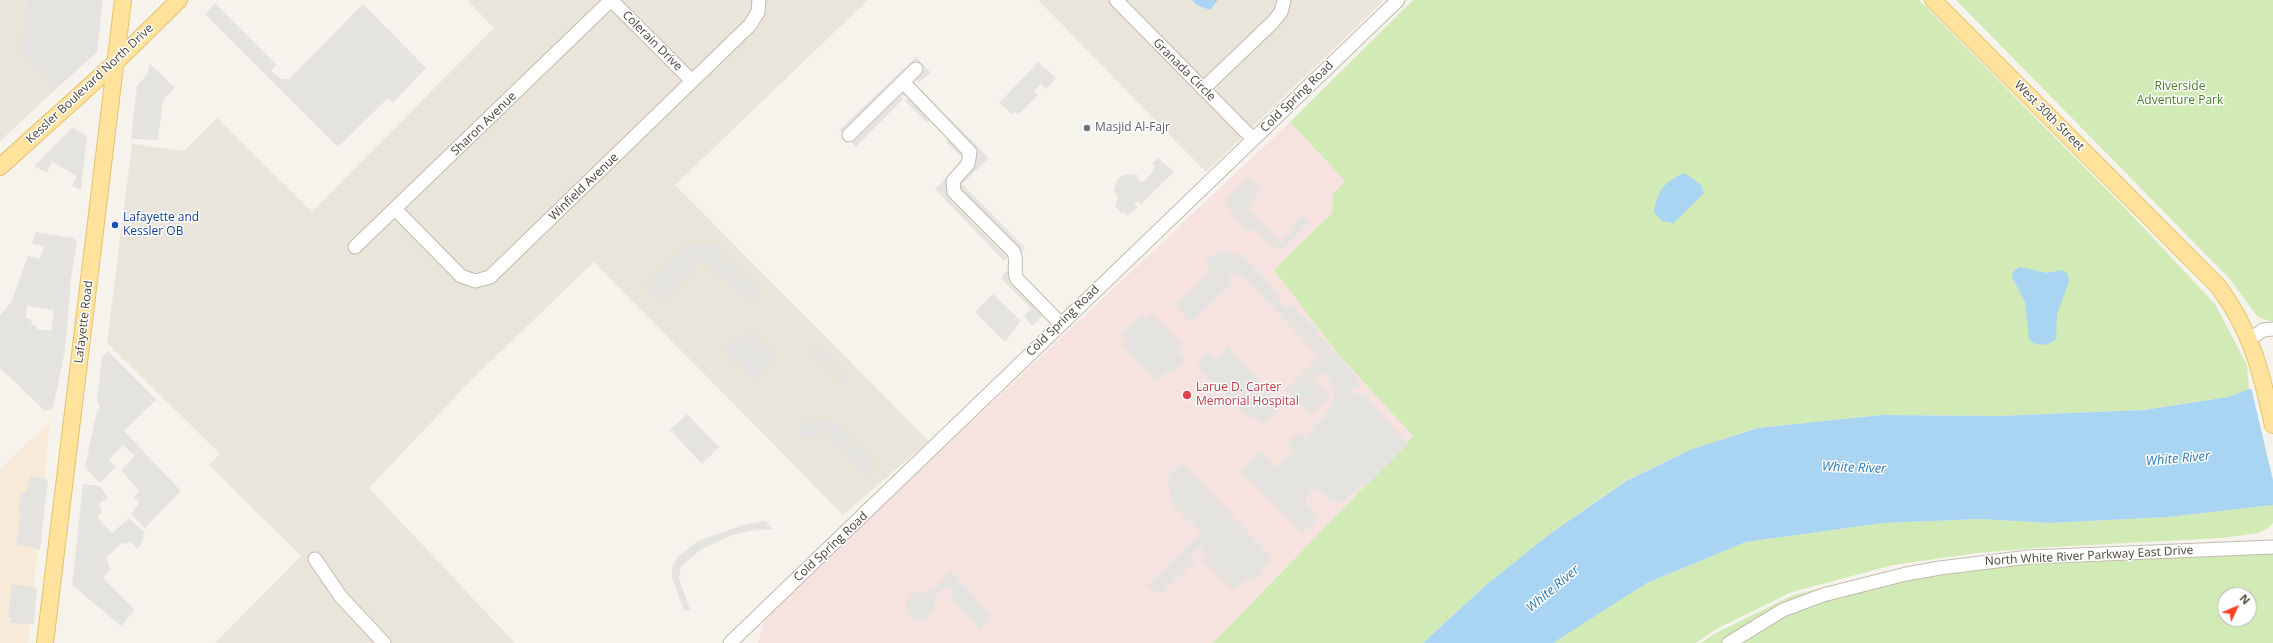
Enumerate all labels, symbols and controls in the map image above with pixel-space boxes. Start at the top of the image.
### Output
street label: Colerain Drive [619,8,685,74]
street label: Kessler Boulevard North Drive [23,21,157,147]
street label: Granada Circle [1150,36,1218,104]
street label: Cold Spring Road [1258,59,1336,135]
street label: West 30th Street [2011,78,2087,154]
park label: Riverside Adventure Park [2137,80,2223,108]
street label: Sharon Avenue [448,89,520,159]
place label: Masjid Al-Fajr [1095,121,1170,135]
marker: Masjid Al-Fajr [1082,123,1092,133]
street label: Winfield Avenue [546,150,622,224]
place label: Lafayette and Kessler OB [123,211,199,239]
marker: Lafayette and Kessler OB [110,220,120,230]
street label: Lafayette Road [72,280,96,364]
street label: Cold Spring Road [1024,283,1102,359]
place label: Larue D. Carter Memorial Hospital [1196,381,1299,409]
marker: Larue D. Carter Memorial Hospital [1181,389,1193,401]
water label: White River [2145,448,2211,470]
water label: White River [1822,459,1886,477]
street label: Cold Spring Road [791,509,871,585]
street label: North White River Parkway East Drive [1984,543,2194,569]
water label: White River [1523,562,1583,616]
north arrow [2217,587,2257,627]
text: N [2237,591,2254,607]

